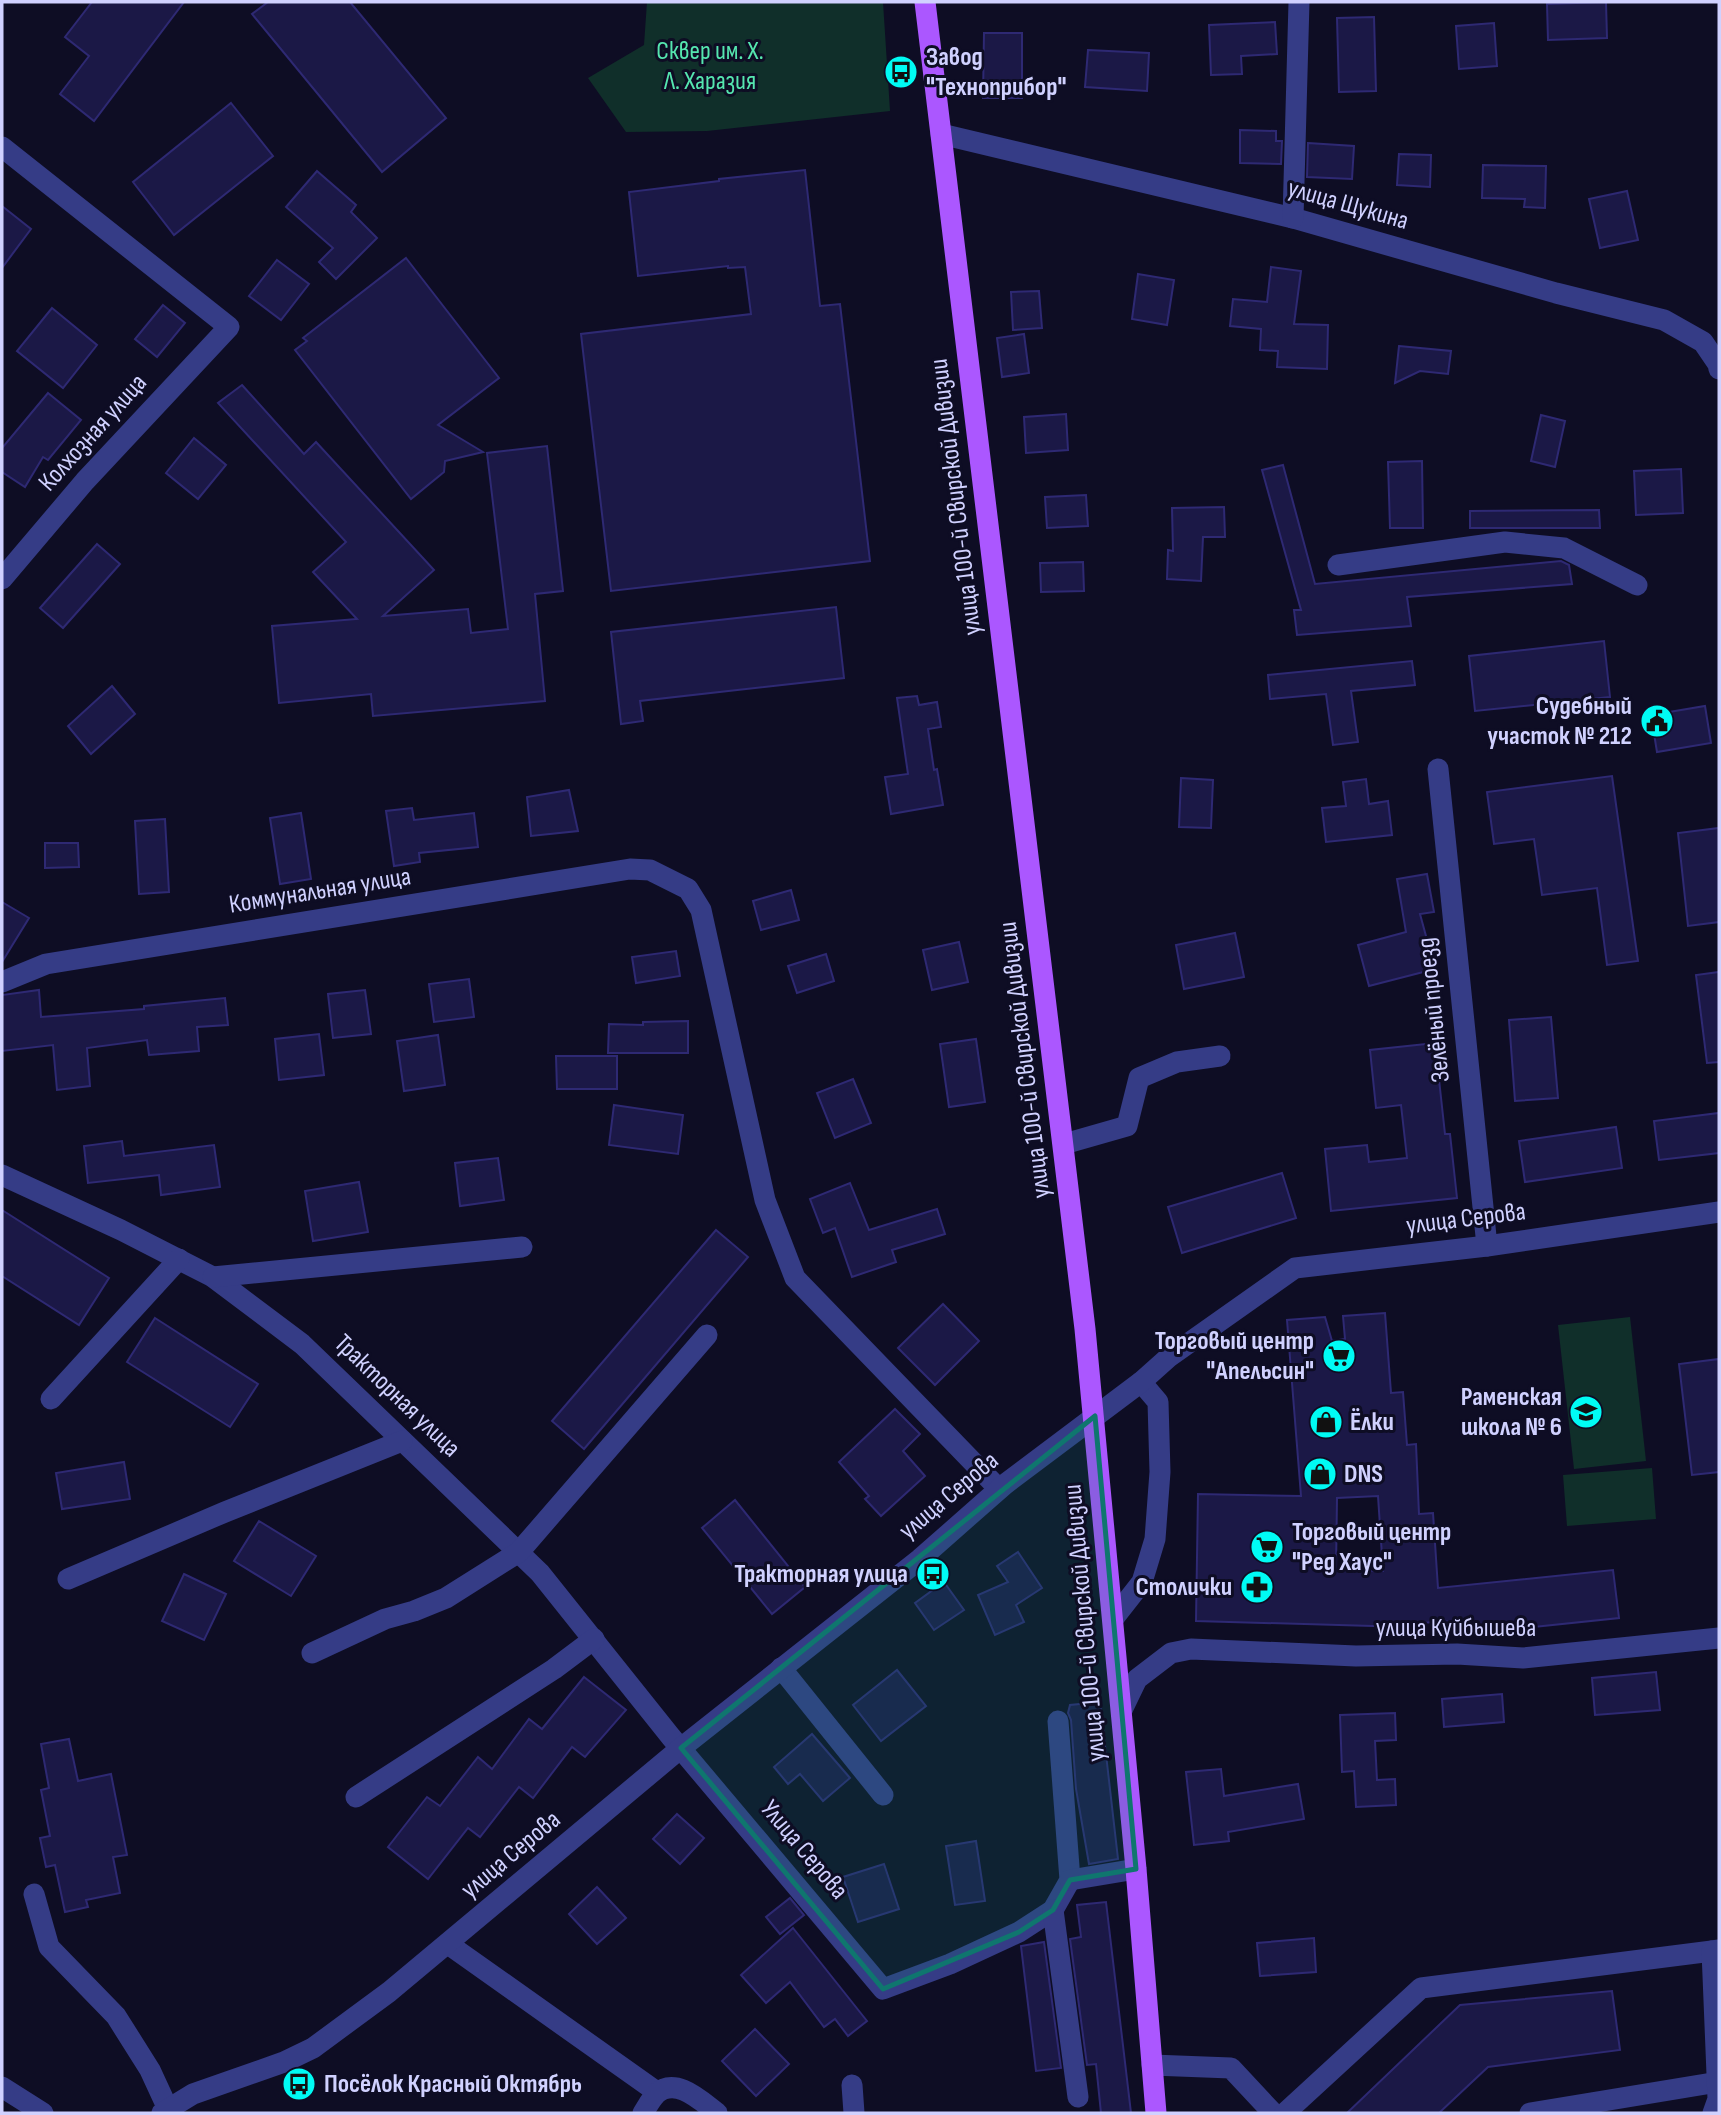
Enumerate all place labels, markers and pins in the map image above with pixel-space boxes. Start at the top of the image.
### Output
place label: Завод "Техноприбор" [926,42,1066,103]
bus stop icon: Завод "Техноприбор" [882,53,920,91]
place label: Судебный участок № 212 [1487,691,1632,752]
public building icon: Судебный участок № 212 [1638,702,1676,740]
place label: Торговый центр "Апельсин" [1155,1326,1314,1387]
supermarket icon: Торговый центр "Апельсин" [1320,1337,1358,1375]
place label: Раменская школа № 6 [1461,1382,1562,1443]
school or university icon: Раменская школа № 6 [1567,1393,1605,1431]
shop icon: Ёлки [1307,1403,1345,1441]
place label: Ёлки [1350,1407,1394,1438]
shop icon: DNS [1301,1455,1339,1493]
place label: DNS [1344,1459,1383,1490]
place label: Торговый центр "Ред Хаус" [1292,1517,1451,1578]
supermarket icon: Торговый центр "Ред Хаус" [1248,1528,1286,1566]
bus stop icon: Тракторная улица [914,1555,952,1593]
place label: Тракторная улица [734,1559,908,1590]
pharmacy icon: Столички [1238,1568,1276,1606]
place label: Столички [1135,1572,1232,1603]
bus stop icon: Посёлок Красный Октябрь [280,2065,318,2103]
place label: Посёлок Красный Октябрь [324,2069,582,2100]

